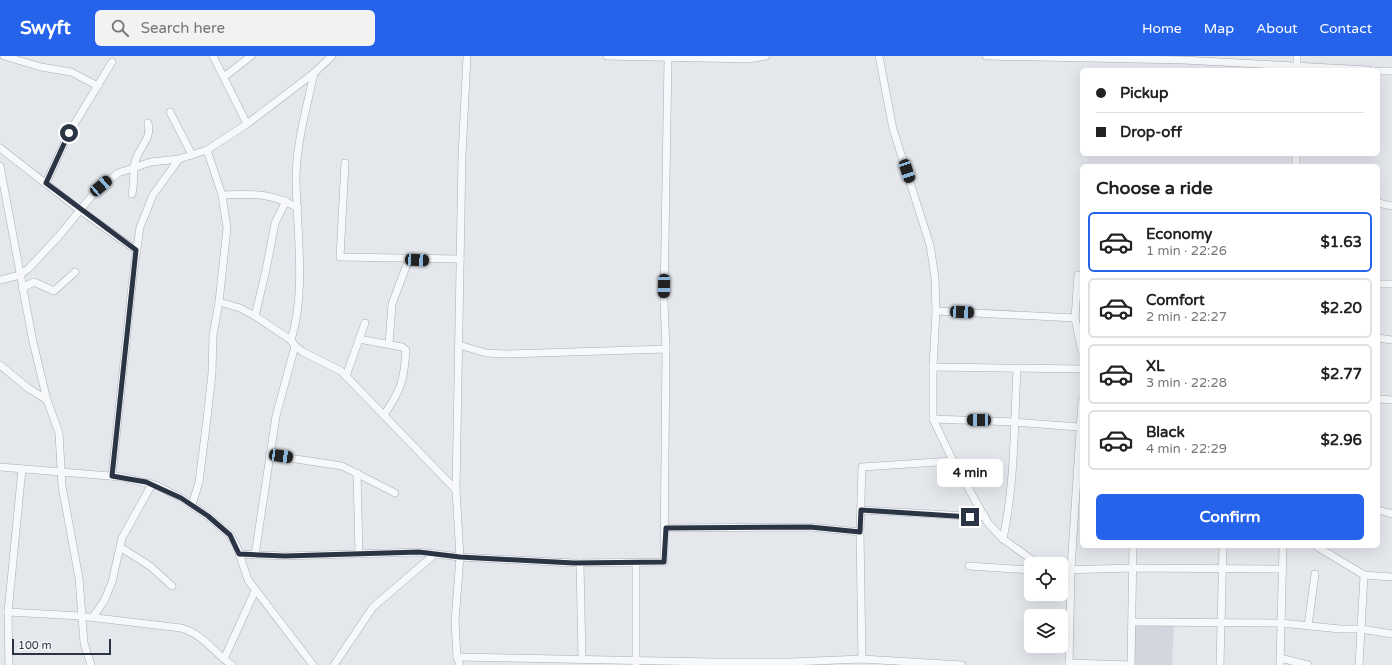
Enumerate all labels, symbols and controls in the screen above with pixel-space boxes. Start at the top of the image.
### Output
search box [95,10,375,46]
text: Swyft [20,17,71,39]
icon: search [109,17,131,39]
text: Search here [141,19,225,37]
text: Home [1142,20,1182,37]
text: Map [1204,20,1234,37]
text: About [1256,20,1298,37]
text: Contact [1320,20,1372,37]
text: Pickup [1120,84,1168,102]
text: Drop-off [1120,123,1182,141]
route start [60,124,78,142]
car [898,158,916,184]
car [88,174,114,198]
text: Choose a ride [1096,177,1213,199]
icon: car [1098,224,1134,260]
text: Economy [1146,225,1212,243]
text: $1.63 [1321,233,1362,251]
text: 1 min · 22:26 [1146,243,1227,259]
car [405,253,429,267]
car [658,274,670,298]
icon: car [1098,290,1134,326]
text: Comfort [1146,291,1205,309]
text: $2.20 [1321,299,1362,317]
car [950,305,974,319]
text: 2 min · 22:27 [1146,309,1227,325]
icon: car [1098,356,1134,392]
text: XL [1146,357,1165,375]
text: $2.77 [1321,365,1362,383]
text: 3 min · 22:28 [1146,375,1227,391]
car [967,414,991,426]
icon: car [1098,422,1134,458]
text: Black [1146,423,1185,441]
text: $2.96 [1321,431,1362,449]
text: 4 min · 22:29 [1146,441,1227,457]
car [268,448,294,464]
callout: 4 min [937,459,1003,487]
text: 4 min [953,465,987,481]
button: Confirm [1096,494,1364,540]
route end [961,508,979,526]
map controls [1024,557,1068,653]
button: locate [1024,557,1068,601]
button: layers [1024,609,1068,653]
scale bar [12,637,111,656]
text: 100 m [18,639,52,652]

